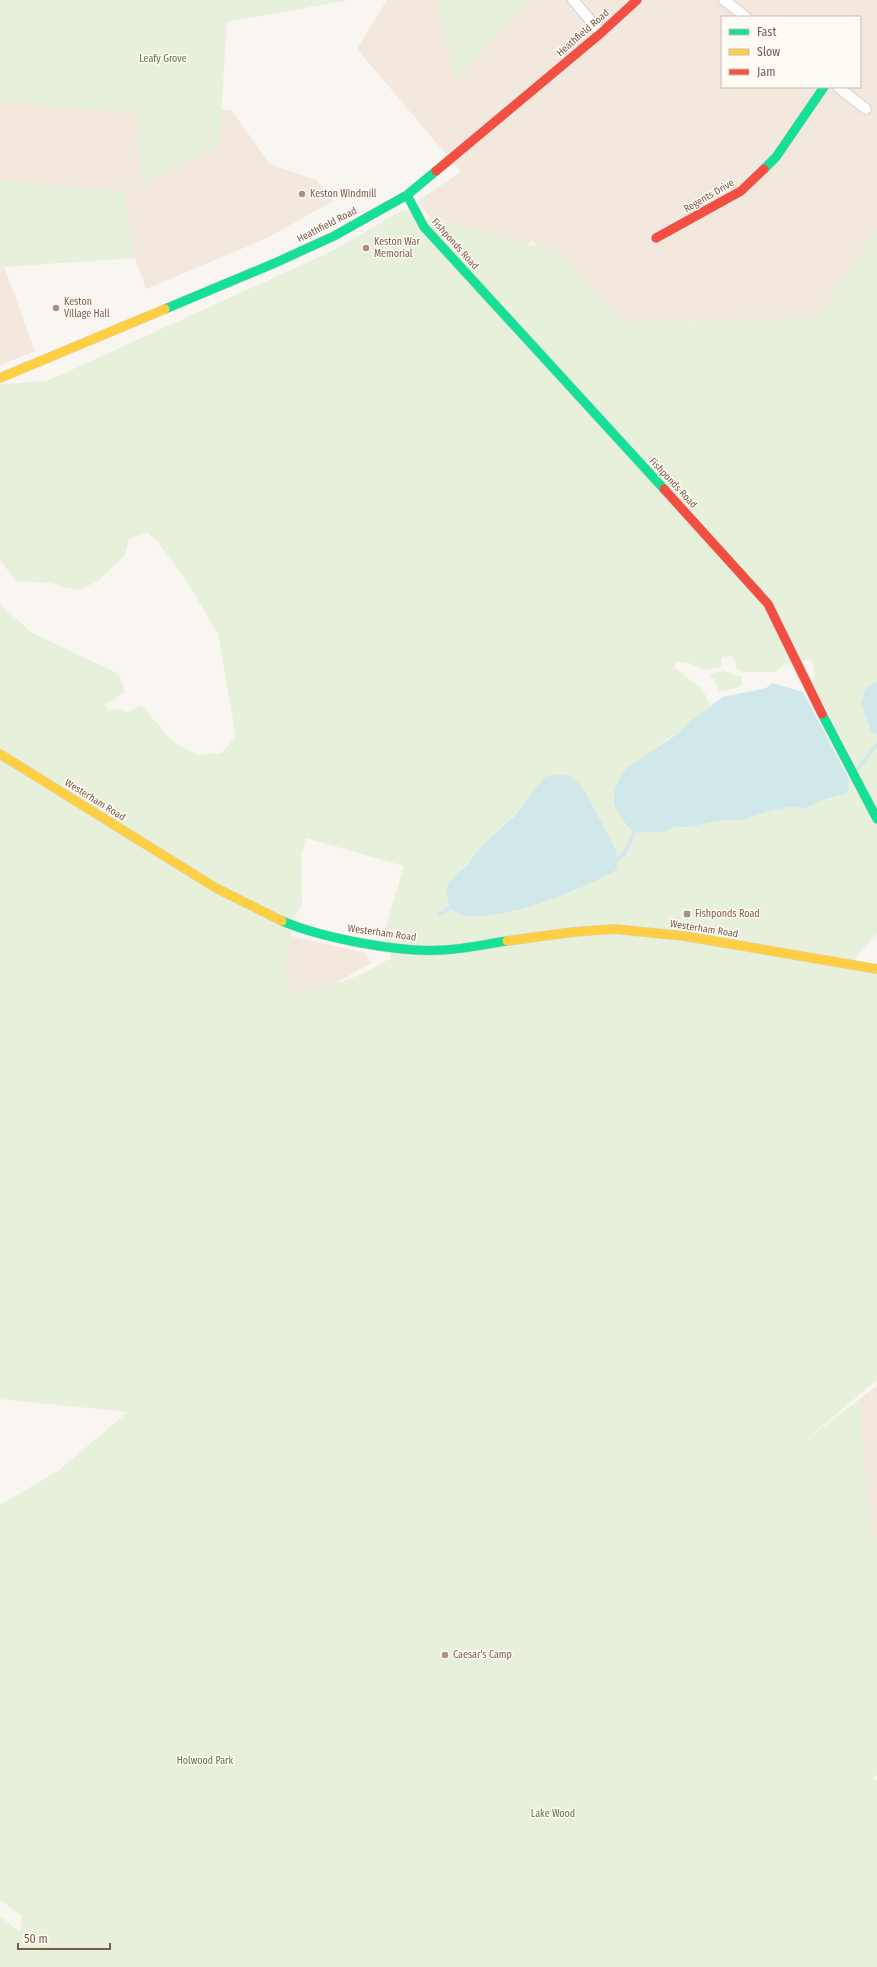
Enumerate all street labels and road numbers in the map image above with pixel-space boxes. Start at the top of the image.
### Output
street label: Heathfield Road [554,7,612,59]
street label: Regents Drive [682,177,736,215]
street label: Heathfield Road [295,205,359,245]
street label: Fishponds Road [429,216,481,272]
street label: Fishponds Road [647,455,699,511]
street label: Westerham Road [63,777,127,823]
street label: Westerham Road [669,918,739,940]
street label: Westerham Road [347,922,417,944]

